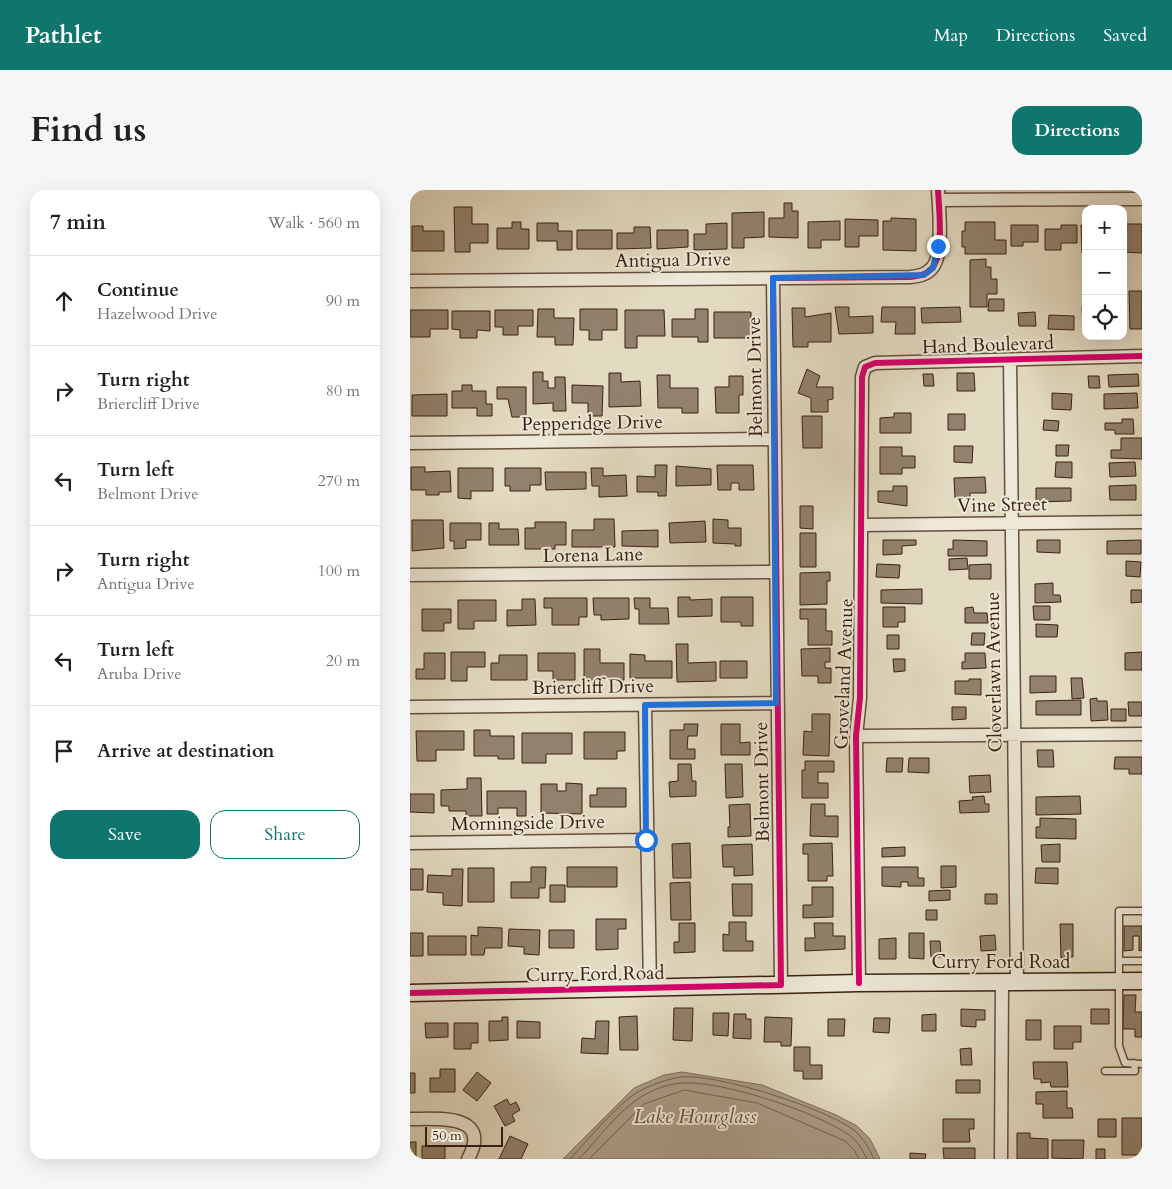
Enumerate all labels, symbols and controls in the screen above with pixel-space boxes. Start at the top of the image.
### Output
text: Pathlet [25,19,102,52]
text: Map [934,23,968,48]
text: Directions [996,23,1075,48]
text: Saved [1103,23,1147,48]
text: Find us [30,106,146,154]
button: Directions [1012,106,1142,155]
map controls [1082,205,1127,340]
button: + [1082,205,1127,250]
text: 7 min [50,208,106,237]
text: Walk · 560 m [268,212,360,234]
route end [927,235,950,258]
street label: Antigua Drive [615,246,731,274]
button: − [1082,250,1127,295]
text: Continue [97,277,179,303]
icon: ahead [50,287,78,315]
text: 90 m [326,290,360,312]
button: locate [1082,295,1127,340]
text: Hazelwood Drive [97,303,217,325]
street label: Belmont Drive [741,316,769,438]
street label: Hand Boulevard [922,330,1054,360]
text: Turn right [97,367,189,393]
icon: right [50,377,78,405]
text: 80 m [326,380,360,402]
text: Briercliff Drive [97,393,200,415]
street label: Pepperidge Drive [521,409,663,437]
text: Turn left [97,457,174,483]
icon: left [50,467,78,495]
text: 270 m [318,470,360,492]
text: Belmont Drive [97,483,199,505]
street label: Vine Street [957,491,1047,519]
street label: Lorena Lane [542,541,644,569]
text: Turn right [97,547,189,573]
icon: right [50,557,78,585]
text: 100 m [318,560,360,582]
text: Antigua Drive [97,573,195,595]
street label: Cloverlawn Avenue [980,591,1008,753]
street label: Groveland Avenue [828,598,860,750]
text: Turn left [97,637,174,663]
icon: left [50,647,78,675]
text: 20 m [326,650,360,672]
text: Aruba Drive [97,663,182,685]
street label: Briercliff Drive [532,673,654,701]
street label: Belmont Drive [748,721,776,843]
icon: arrive [50,737,78,765]
text: Arrive at destination [97,738,274,764]
street label: Morningside Drive [451,809,605,837]
button: Save [50,810,200,859]
button: Share [210,810,360,859]
route start [635,829,658,852]
street label: Curry Ford Road [932,949,1070,975]
street label: Curry Ford Road [525,960,665,988]
water label: Lake Hourglass [634,1103,757,1130]
scale bar [425,1124,502,1147]
text: 50 m [432,1126,462,1145]

